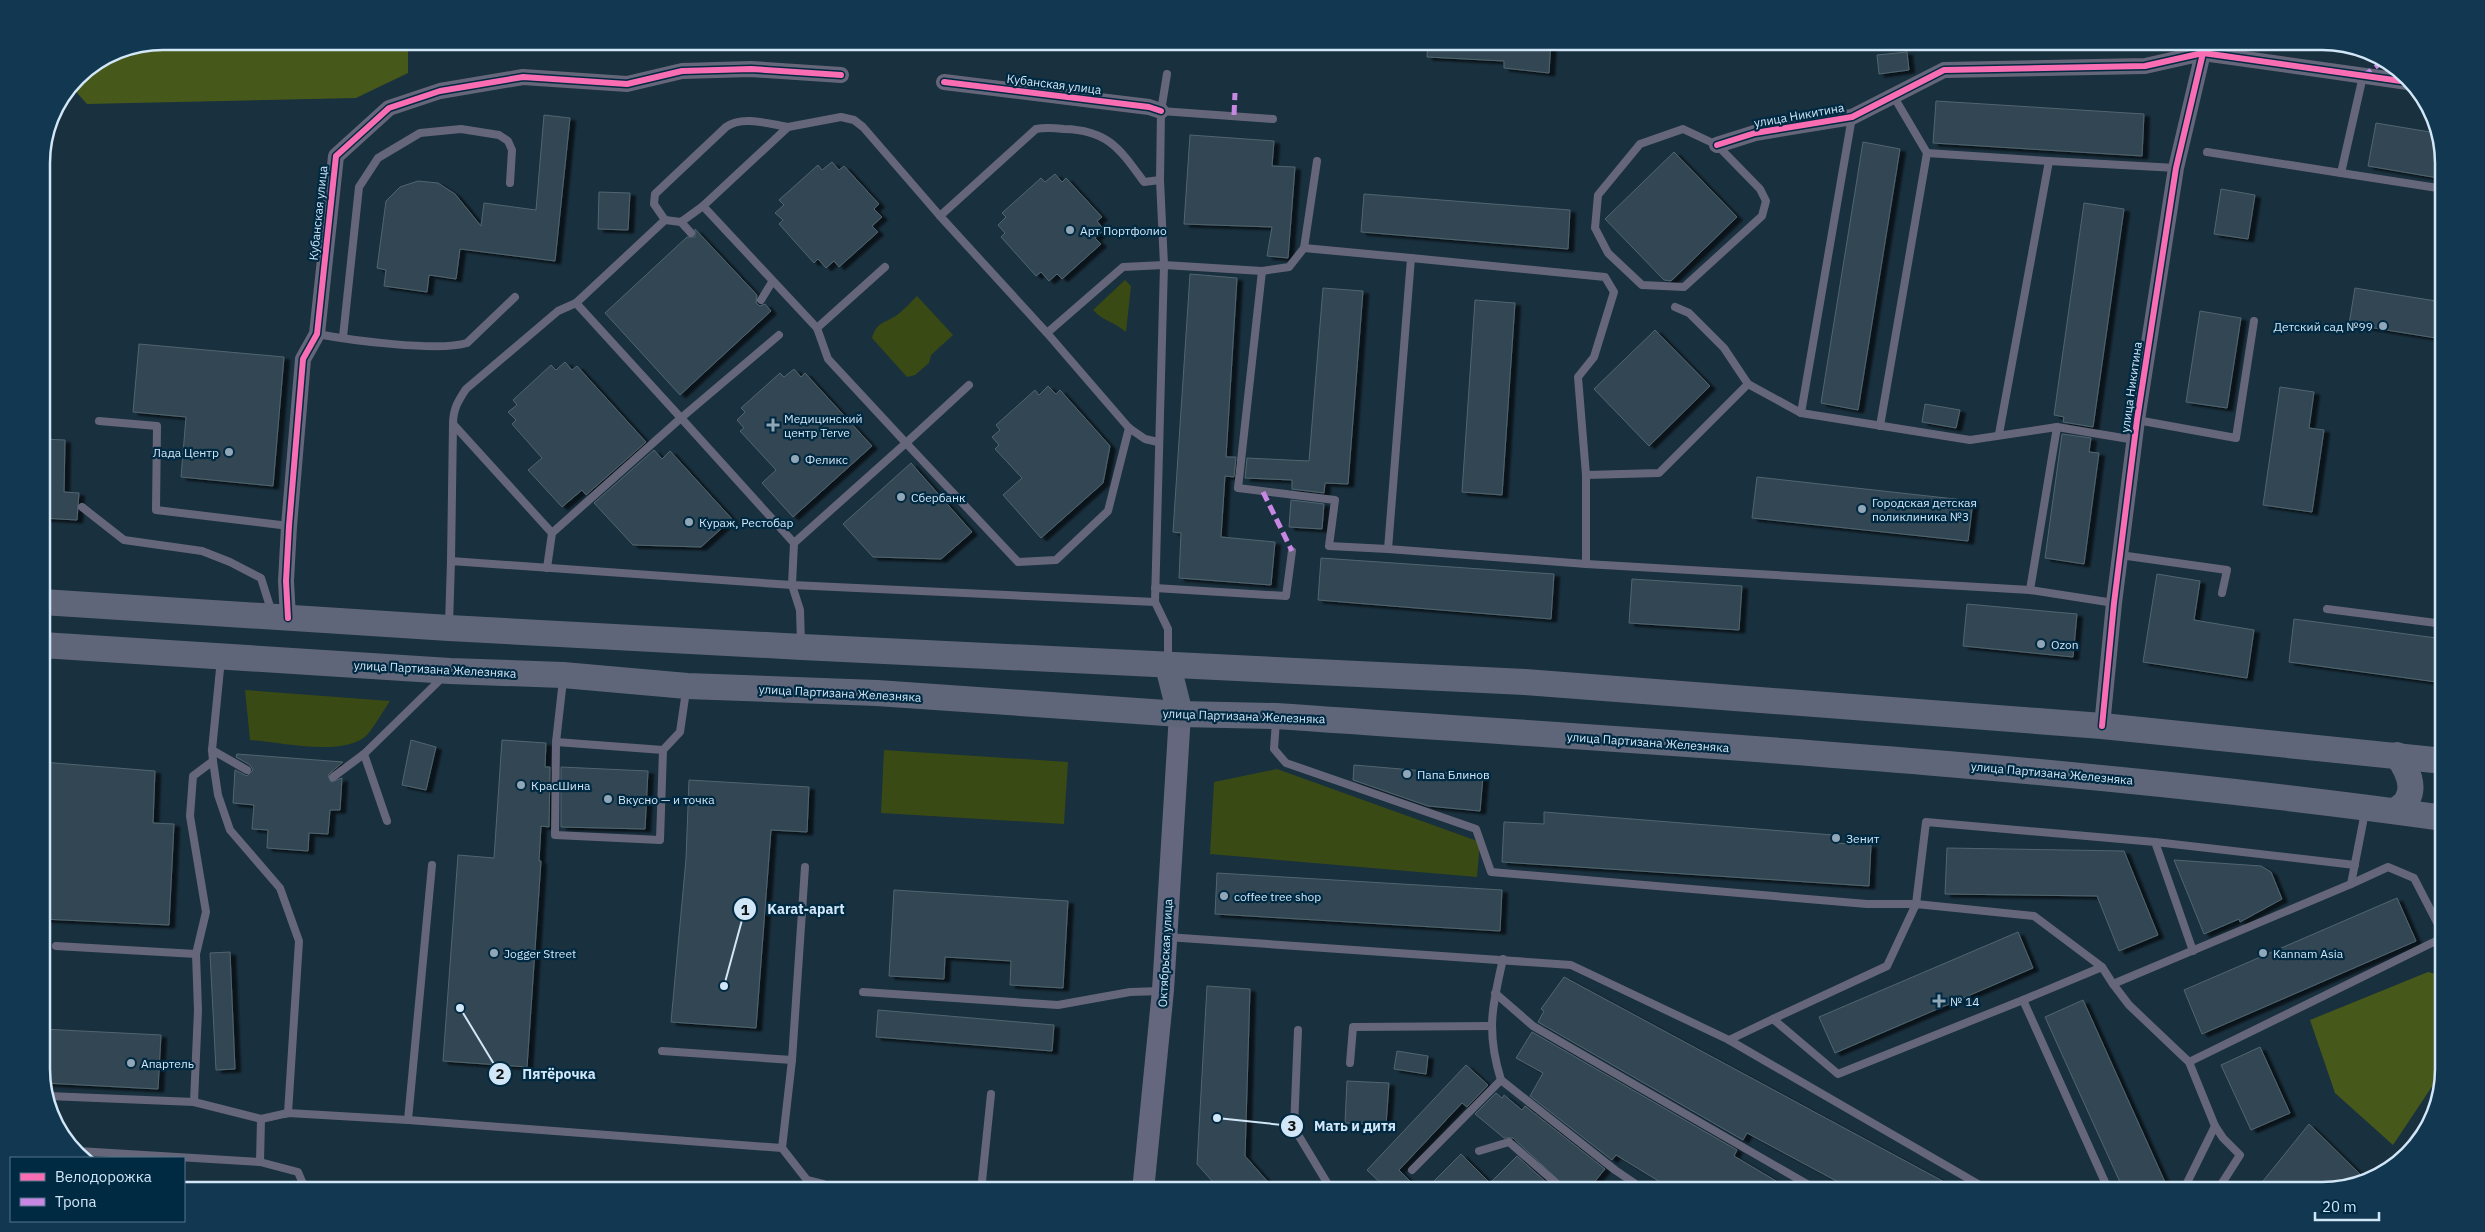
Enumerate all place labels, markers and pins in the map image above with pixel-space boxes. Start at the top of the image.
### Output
place label: Арт Портфолио [1080,223,1167,238]
marker: Арт Портфолио [1064,224,1076,236]
place label: Детский сад №99 [2273,319,2373,334]
marker: Детский сад №99 [2377,320,2389,332]
place label: Медицинский центр Terve [784,411,863,440]
marker: Медицинский центр Terve [766,418,780,432]
place label: Лада Центр [153,445,219,460]
marker: Лада Центр [223,446,235,458]
place label: Феликс [805,452,848,467]
marker: Феликс [789,453,801,465]
place label: Сбербанк [911,490,966,505]
marker: Сбербанк [895,491,907,503]
place label: Городская детская поликлиника №3 [1872,495,1977,524]
marker: Городская детская поликлиника №3 [1856,503,1868,515]
place label: Кураж, Рестобар [699,515,794,530]
marker: Кураж, Рестобар [683,516,695,528]
place label: Ozon [2051,637,2078,652]
marker: Ozon [2035,638,2047,650]
place label: Папа Блинов [1417,767,1490,782]
marker: Папа Блинов [1401,768,1413,780]
place label: КрасШина [531,778,591,793]
marker: КрасШина [515,779,527,791]
place label: Вкусно — и точка [618,792,715,807]
marker: Вкусно — и точка [602,793,614,805]
place label: Зенит [1846,831,1880,846]
marker: Зенит [1830,832,1842,844]
place label: coffee tree shop [1234,889,1321,904]
marker: coffee tree shop [1218,890,1230,902]
callout: Karat-apart [732,895,855,924]
place label: Jogger Street [504,946,576,961]
place label: Kannam Asia [2273,946,2344,961]
marker: Jogger Street [488,947,500,959]
marker: Kannam Asia [2257,947,2269,959]
marker: № 14 [1932,994,1946,1008]
place label: № 14 [1950,994,1980,1009]
place label: Апартель [141,1056,194,1071]
marker: Апартель [125,1057,137,1069]
callout: Пятёрочка [487,1059,606,1088]
callout: Мать и дитя [1279,1111,1406,1140]

